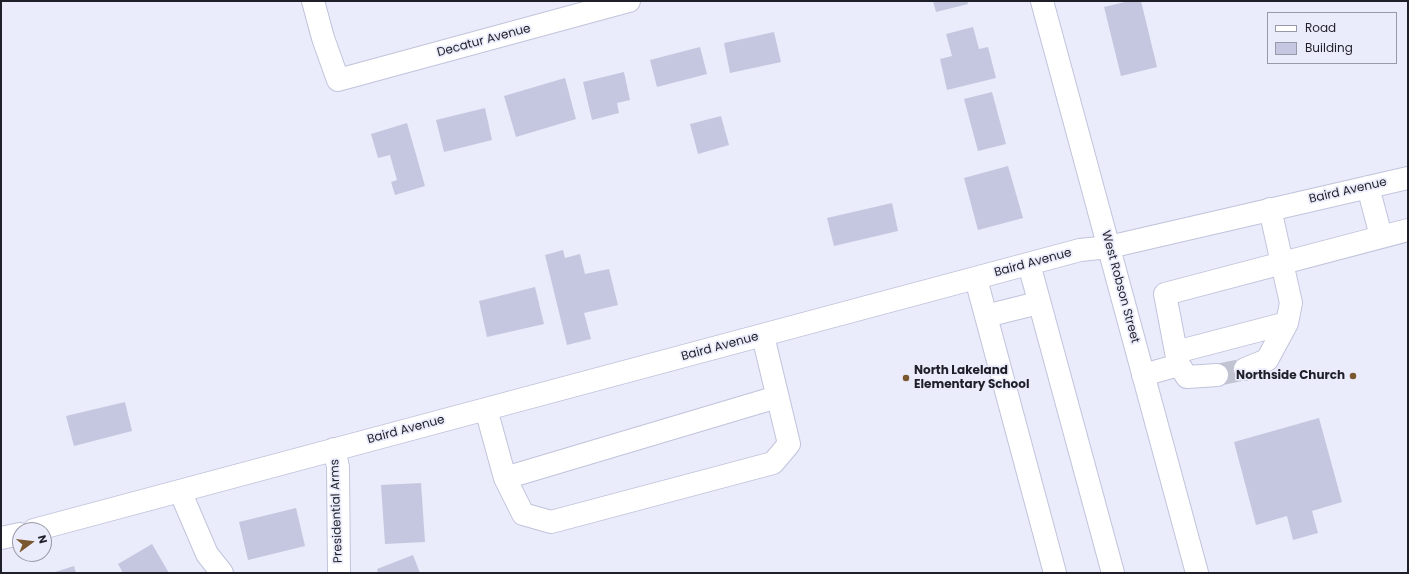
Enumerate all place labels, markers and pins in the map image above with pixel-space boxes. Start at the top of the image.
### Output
place label: North Lakeland Elementary School [914,364,1029,392]
place label: Northside Church [1236,369,1345,383]
marker: Northside Church [1348,371,1358,381]
marker: North Lakeland Elementary School [901,373,911,383]

